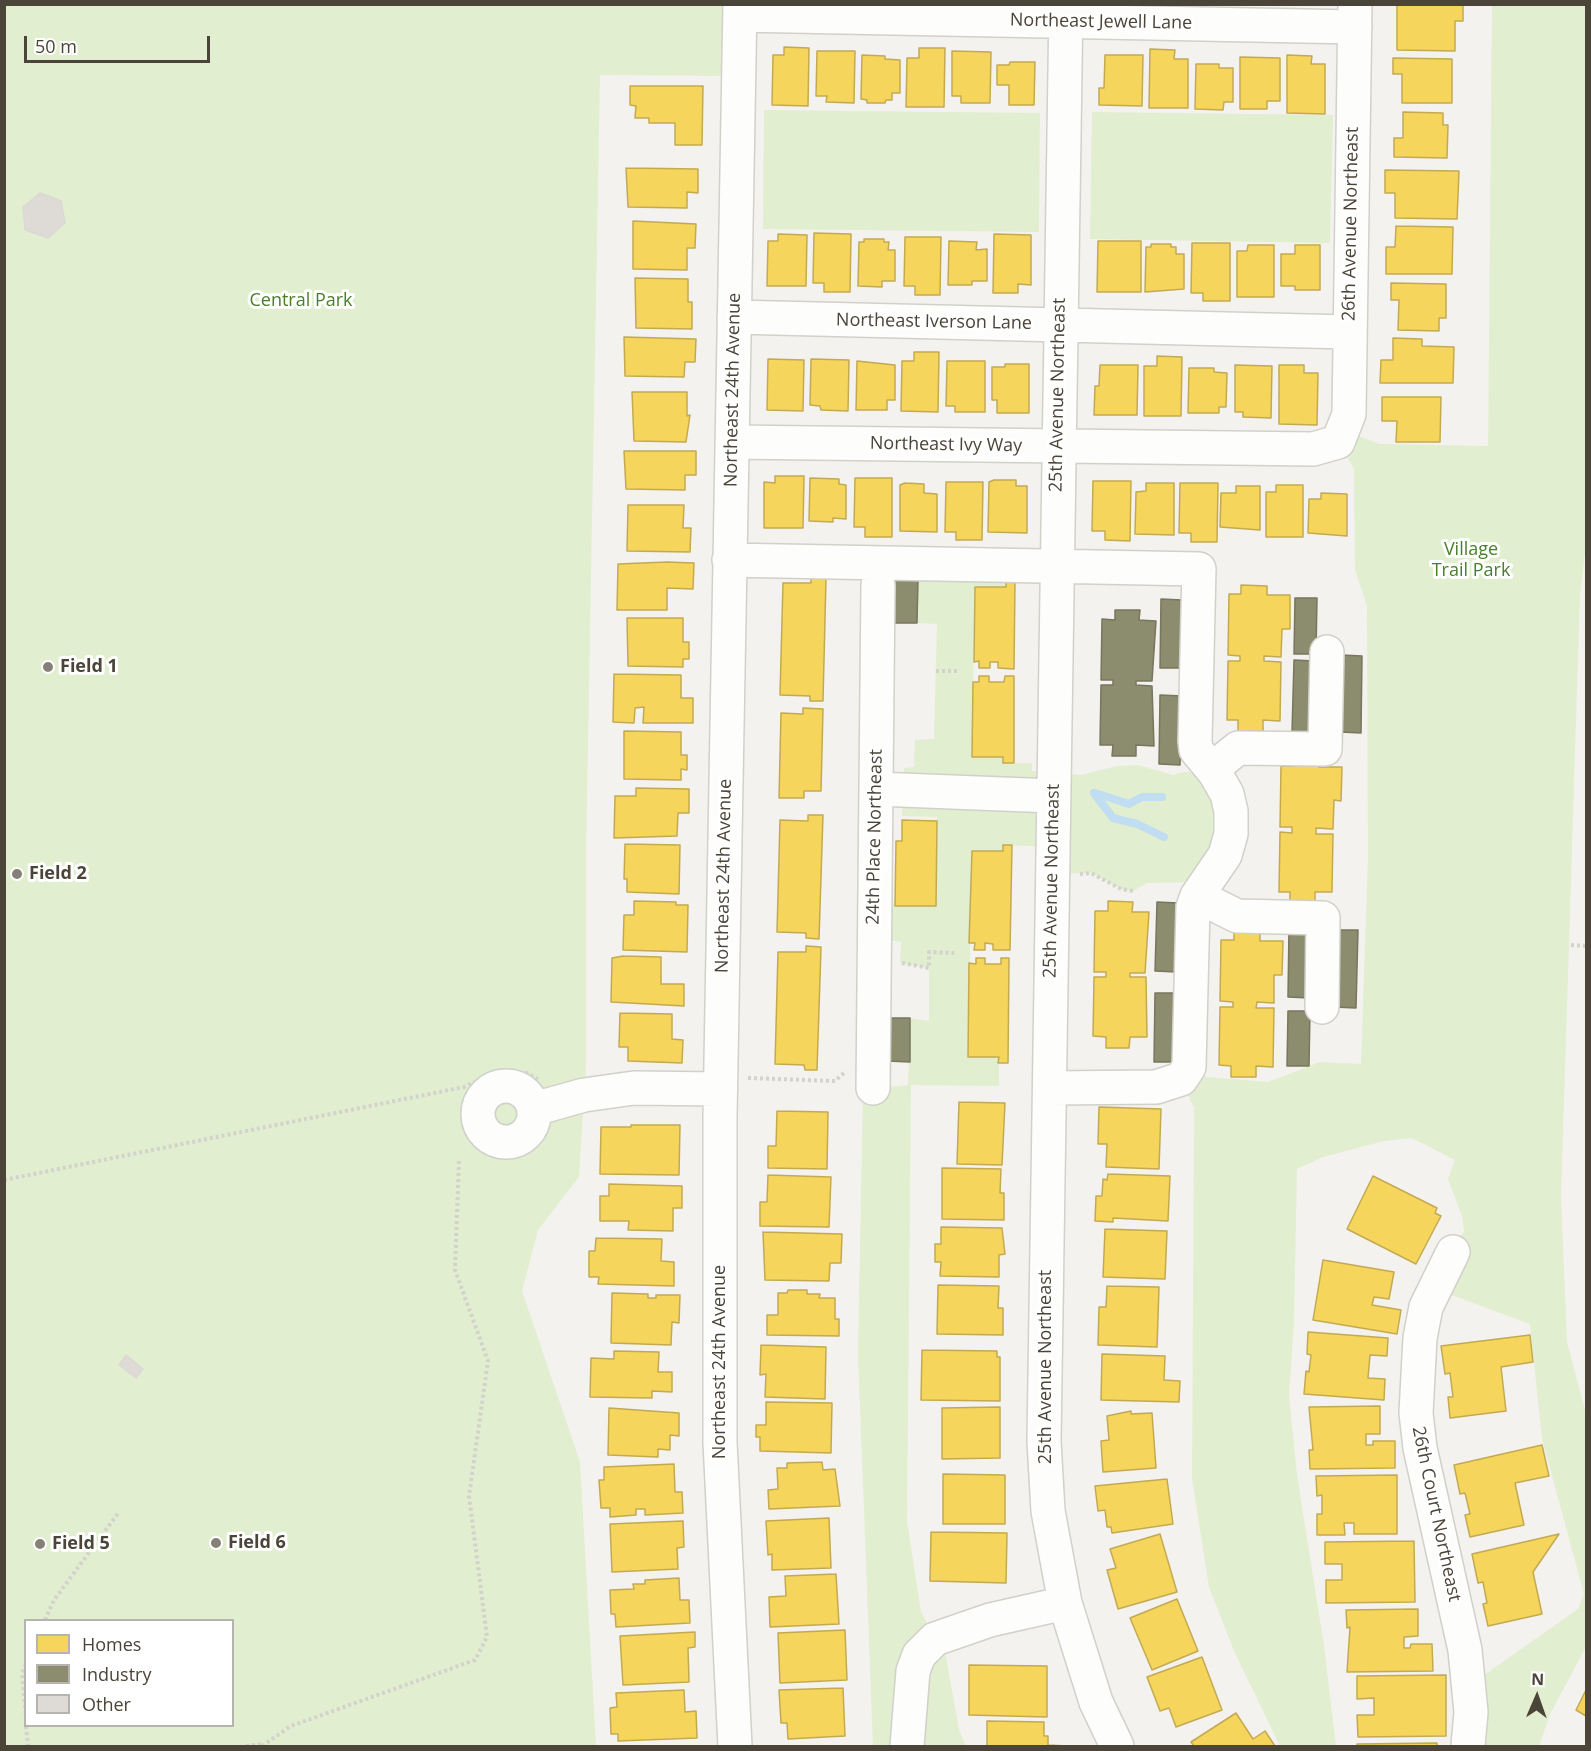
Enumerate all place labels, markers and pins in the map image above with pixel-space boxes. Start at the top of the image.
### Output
place label: Field 1 [60,656,118,678]
marker: Field 1 [41,660,55,674]
place label: Field 2 [29,863,87,885]
marker: Field 2 [10,867,24,881]
place label: Field 6 [228,1532,286,1554]
place label: Field 5 [52,1533,110,1555]
marker: Field 6 [209,1536,223,1550]
marker: Field 5 [33,1537,47,1551]

